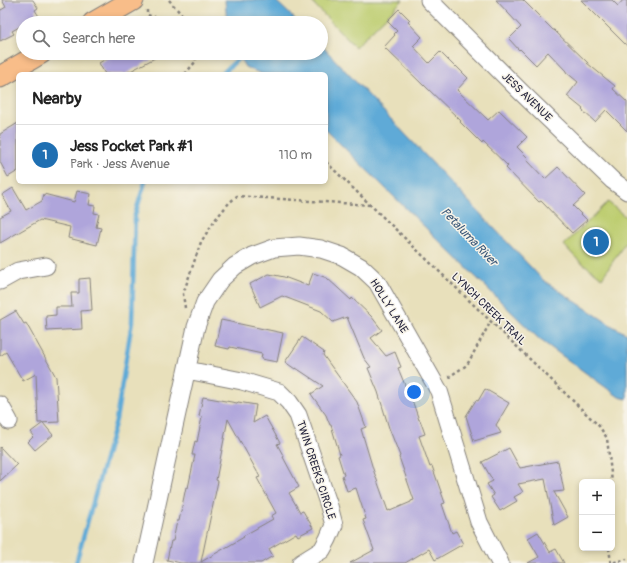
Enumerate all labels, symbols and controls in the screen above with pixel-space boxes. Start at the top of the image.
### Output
search box [16,16,328,60]
icon: search [30,27,52,49]
text: Search here [62,29,135,48]
street label: JESS AVENUE [499,70,555,124]
text: Nearby [32,88,81,109]
text: Jess Pocket Park #1 [70,137,193,156]
text: 1 [42,147,48,163]
text: 110 m [279,147,312,163]
text: Park · Jess Avenue [70,156,170,172]
water label: Petaluma River [437,205,502,271]
pin: 1 [583,227,609,257]
street label: LYNCH CREEK TRAIL [449,270,529,348]
street label: HOLLY LANE [367,276,411,336]
your location [404,382,424,402]
street label: TWIN CREEKS CIRCLE [294,419,338,521]
map controls [579,479,615,551]
button: + [579,479,615,515]
button: − [579,515,615,551]

